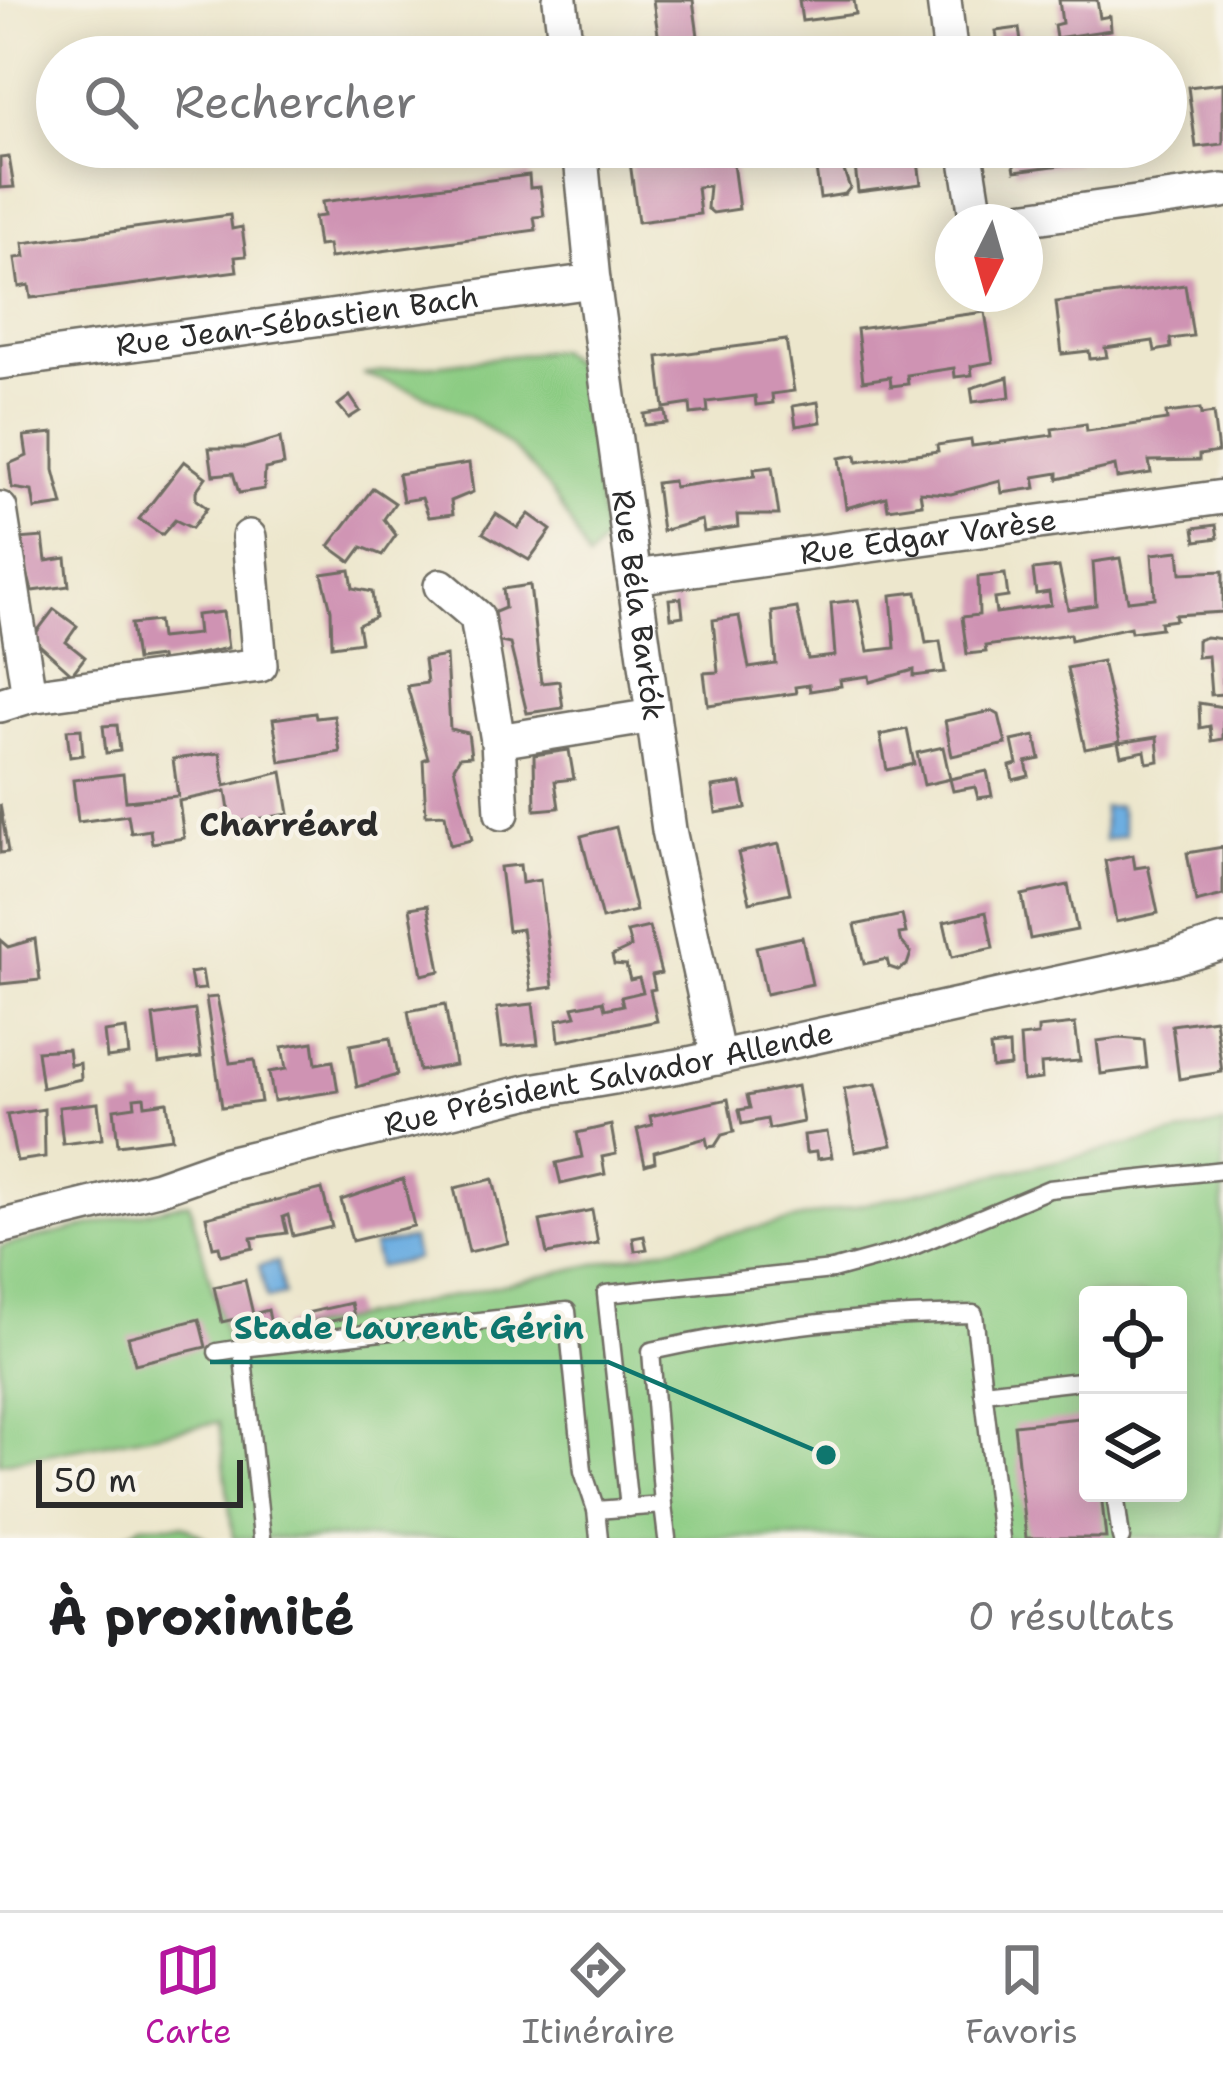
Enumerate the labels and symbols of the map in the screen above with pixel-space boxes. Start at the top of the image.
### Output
north arrow [935,204,1043,312]
street label: Rue Jean-Sébastien Bach [113,276,481,366]
street label: Rue Béla Bartók [602,487,675,723]
street label: Rue Edgar Varèse [797,499,1059,574]
district label: Charréard [199,802,379,847]
street label: Rue Président Salvador Allende [380,1012,837,1146]
callout: Stade Laurent Gérin [210,1293,608,1362]
text: Stade Laurent Gérin [234,1305,584,1350]
scale bar [36,1454,243,1507]

